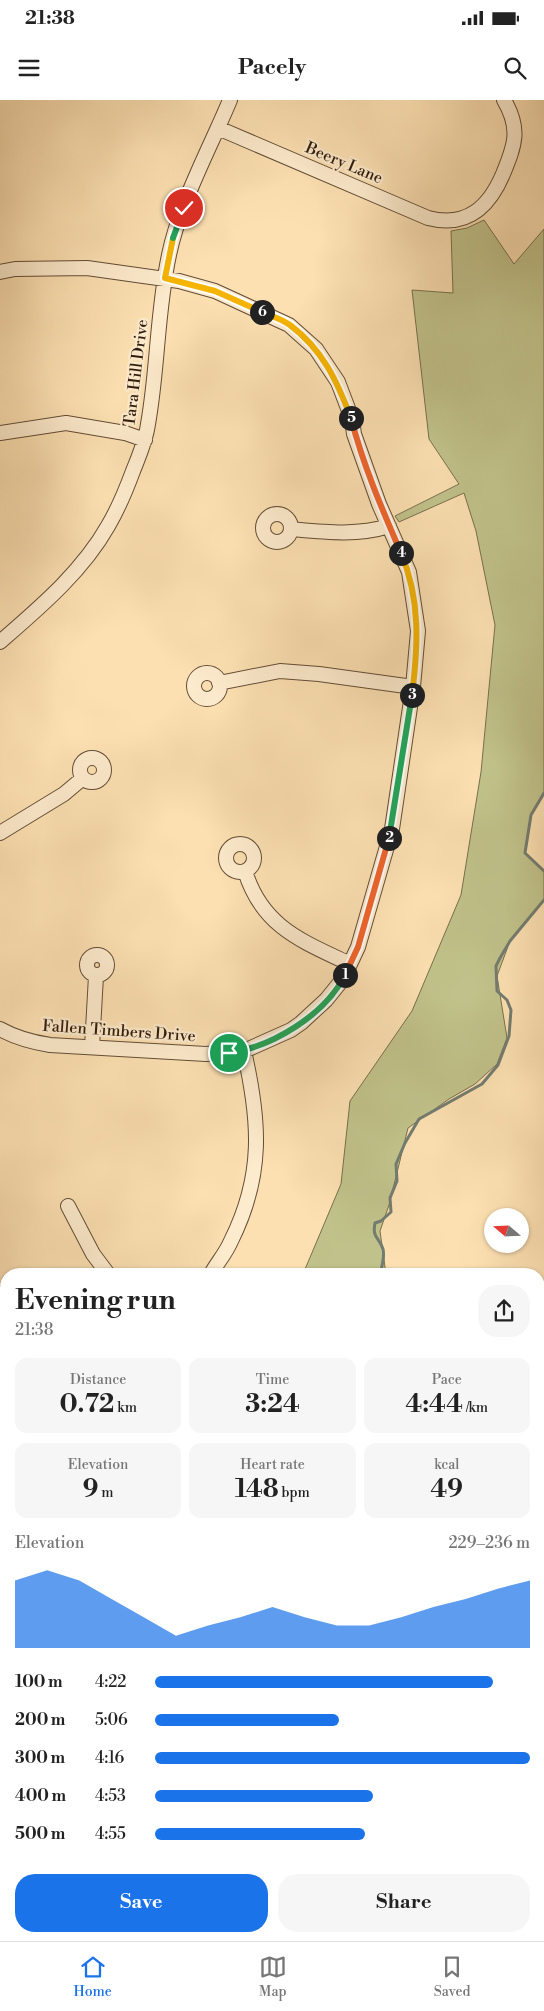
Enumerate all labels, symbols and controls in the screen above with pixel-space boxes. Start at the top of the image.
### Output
text: 21:38 [25,6,75,30]
icon: menu [15,54,43,82]
text: Pacely [238,54,306,81]
icon: search [501,54,529,82]
street label: Beery Lane [301,137,386,188]
pin [163,187,205,229]
icon: check [170,194,198,222]
pin: 6 [250,300,274,324]
text: 6 [258,303,267,321]
street label: Tara Hill Drive [119,318,153,428]
pin: 5 [338,406,364,430]
text: 5 [347,409,356,427]
pin: 4 [388,540,414,566]
text: 4 [397,544,406,562]
pin: 3 [400,682,424,708]
text: 3 [408,686,417,704]
pin: 2 [376,826,402,850]
text: 2 [385,829,394,847]
pin: 1 [332,962,358,988]
text: 1 [342,966,349,984]
street label: Fallen Timbers Drive [42,1016,196,1046]
pin [208,1032,250,1074]
icon: arrive [215,1039,243,1067]
north arrow [484,1208,529,1252]
map controls [484,1208,529,1253]
text: Evening run [15,1283,176,1318]
button: share [478,1285,530,1337]
text: 21:38 [15,1320,53,1340]
text: Distance [70,1371,126,1389]
text: Time [256,1371,289,1389]
text: Pace [432,1371,462,1389]
text: 0.72 [59,1389,114,1420]
text: 3:24 [245,1389,300,1420]
text: 4:44 [406,1389,463,1420]
text: km [114,1399,137,1417]
text: /km [463,1399,488,1417]
text: Elevation [68,1456,128,1474]
text: Heart rate [240,1456,305,1474]
text: kcal [434,1456,460,1474]
text: 9 [83,1474,98,1505]
text: 148 [235,1474,279,1505]
text: 49 [431,1474,463,1505]
text: m [98,1484,114,1502]
text: bpm [279,1484,310,1502]
text: Elevation [15,1533,84,1553]
text: 229–236 m [448,1533,530,1553]
text: 100 m [15,1672,63,1692]
text: 4:22 [95,1672,126,1692]
text: 200 m [15,1710,65,1730]
text: 5:06 [95,1710,128,1730]
text: 300 m [15,1748,65,1768]
text: 4:16 [95,1748,124,1768]
text: 400 m [15,1786,66,1806]
text: 4:53 [95,1786,126,1806]
text: 500 m [15,1824,65,1844]
text: 4:55 [95,1824,126,1844]
button: Save [15,1874,268,1932]
button: Share [278,1874,530,1932]
tab: Home [73,1953,112,2001]
tab: Map [259,1953,287,2001]
tab: Saved [434,1953,471,2001]

